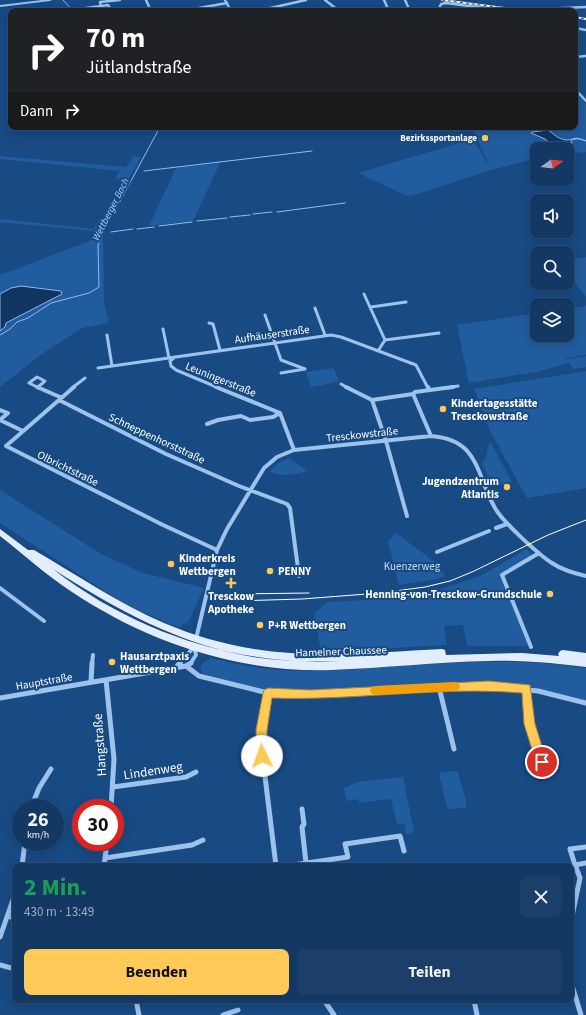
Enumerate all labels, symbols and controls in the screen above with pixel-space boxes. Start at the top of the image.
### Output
text: 70 m [86,18,145,58]
icon: right [20,24,72,76]
text: Jütlandstraße [86,55,191,80]
icon: right [61,100,83,122]
text: Dann [20,101,53,122]
place label: Bezirkssportanlage [400,132,477,145]
marker: Bezirkssportanlage [480,133,490,143]
north arrow [530,142,574,186]
map controls [530,142,574,342]
water label: Wettberger Bach [89,176,133,243]
button: sound [530,194,574,238]
button: search [530,246,574,290]
button: layers [530,298,574,342]
street label: Aufhäuserstraße [234,322,311,347]
street label: Leuningerstraße [183,358,259,401]
place label: Kindertagesstätte Tresckowstraße [451,396,538,424]
marker: Kindertagesstätte Tresckowstraße [438,404,448,414]
street label: Schneppenhorststraße [106,410,208,468]
street label: Tresckowstraße [325,423,399,446]
street label: Olbrichtstraße [35,447,101,490]
place label: Jugendzentrum Atlantis [422,474,499,502]
marker: Jugendzentrum Atlantis [502,482,512,492]
place label: Kinderkreis Wettbergen [179,551,236,579]
marker: Kinderkreis Wettbergen [166,559,176,569]
park label: Kuenzerweg [384,559,441,574]
place label: PENNY [278,564,311,579]
marker: PENNY [265,566,275,576]
marker: Tresckow Apotheke [226,578,236,588]
place label: Henning-von-Tresckow-Grundschule [365,587,542,602]
place label: Tresckow Apotheke [207,589,254,617]
marker: Henning-von-Tresckow-Grundschule [545,589,555,599]
place label: P+R Wettbergen [268,618,346,633]
marker: P+R Wettbergen [255,620,265,630]
street label: Hamelner Chaussee [295,642,388,661]
place label: Hausarztpaxis Wettbergen [120,649,189,677]
marker: Hausarztpaxis Wettbergen [107,657,117,667]
street label: Hauptstraße [15,669,74,694]
street label: Hangstraße [89,713,111,777]
position arrow [241,735,283,777]
pin [525,745,559,779]
icon: arrive [531,751,553,773]
street label: Lindenweg [122,757,184,785]
speed limit sign: 30 [72,799,124,851]
text: 26 [27,806,49,834]
text: km/h [27,828,49,842]
text: 2 Min. [24,870,87,905]
button: close [520,876,562,918]
text: 430 m · 13:49 [24,903,94,921]
button: Beenden [24,949,289,995]
button: Teilen [297,949,562,995]

